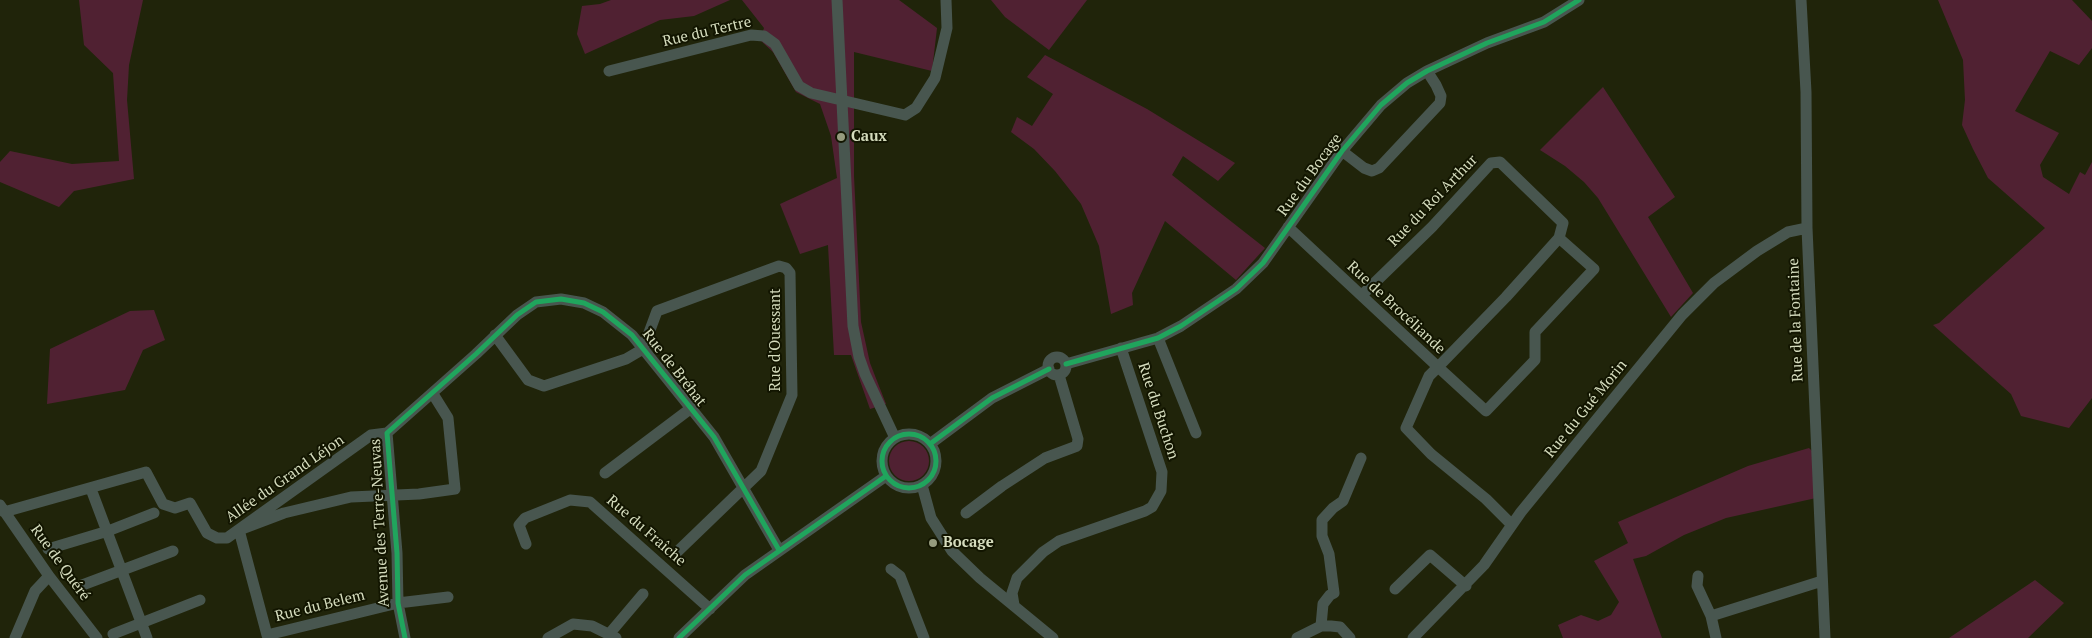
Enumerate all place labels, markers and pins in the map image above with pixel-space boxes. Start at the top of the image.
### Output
place label: Caux [851,128,887,146]
marker: Caux [835,131,847,143]
place label: Bocage [943,534,994,552]
marker: Bocage [927,537,939,549]

